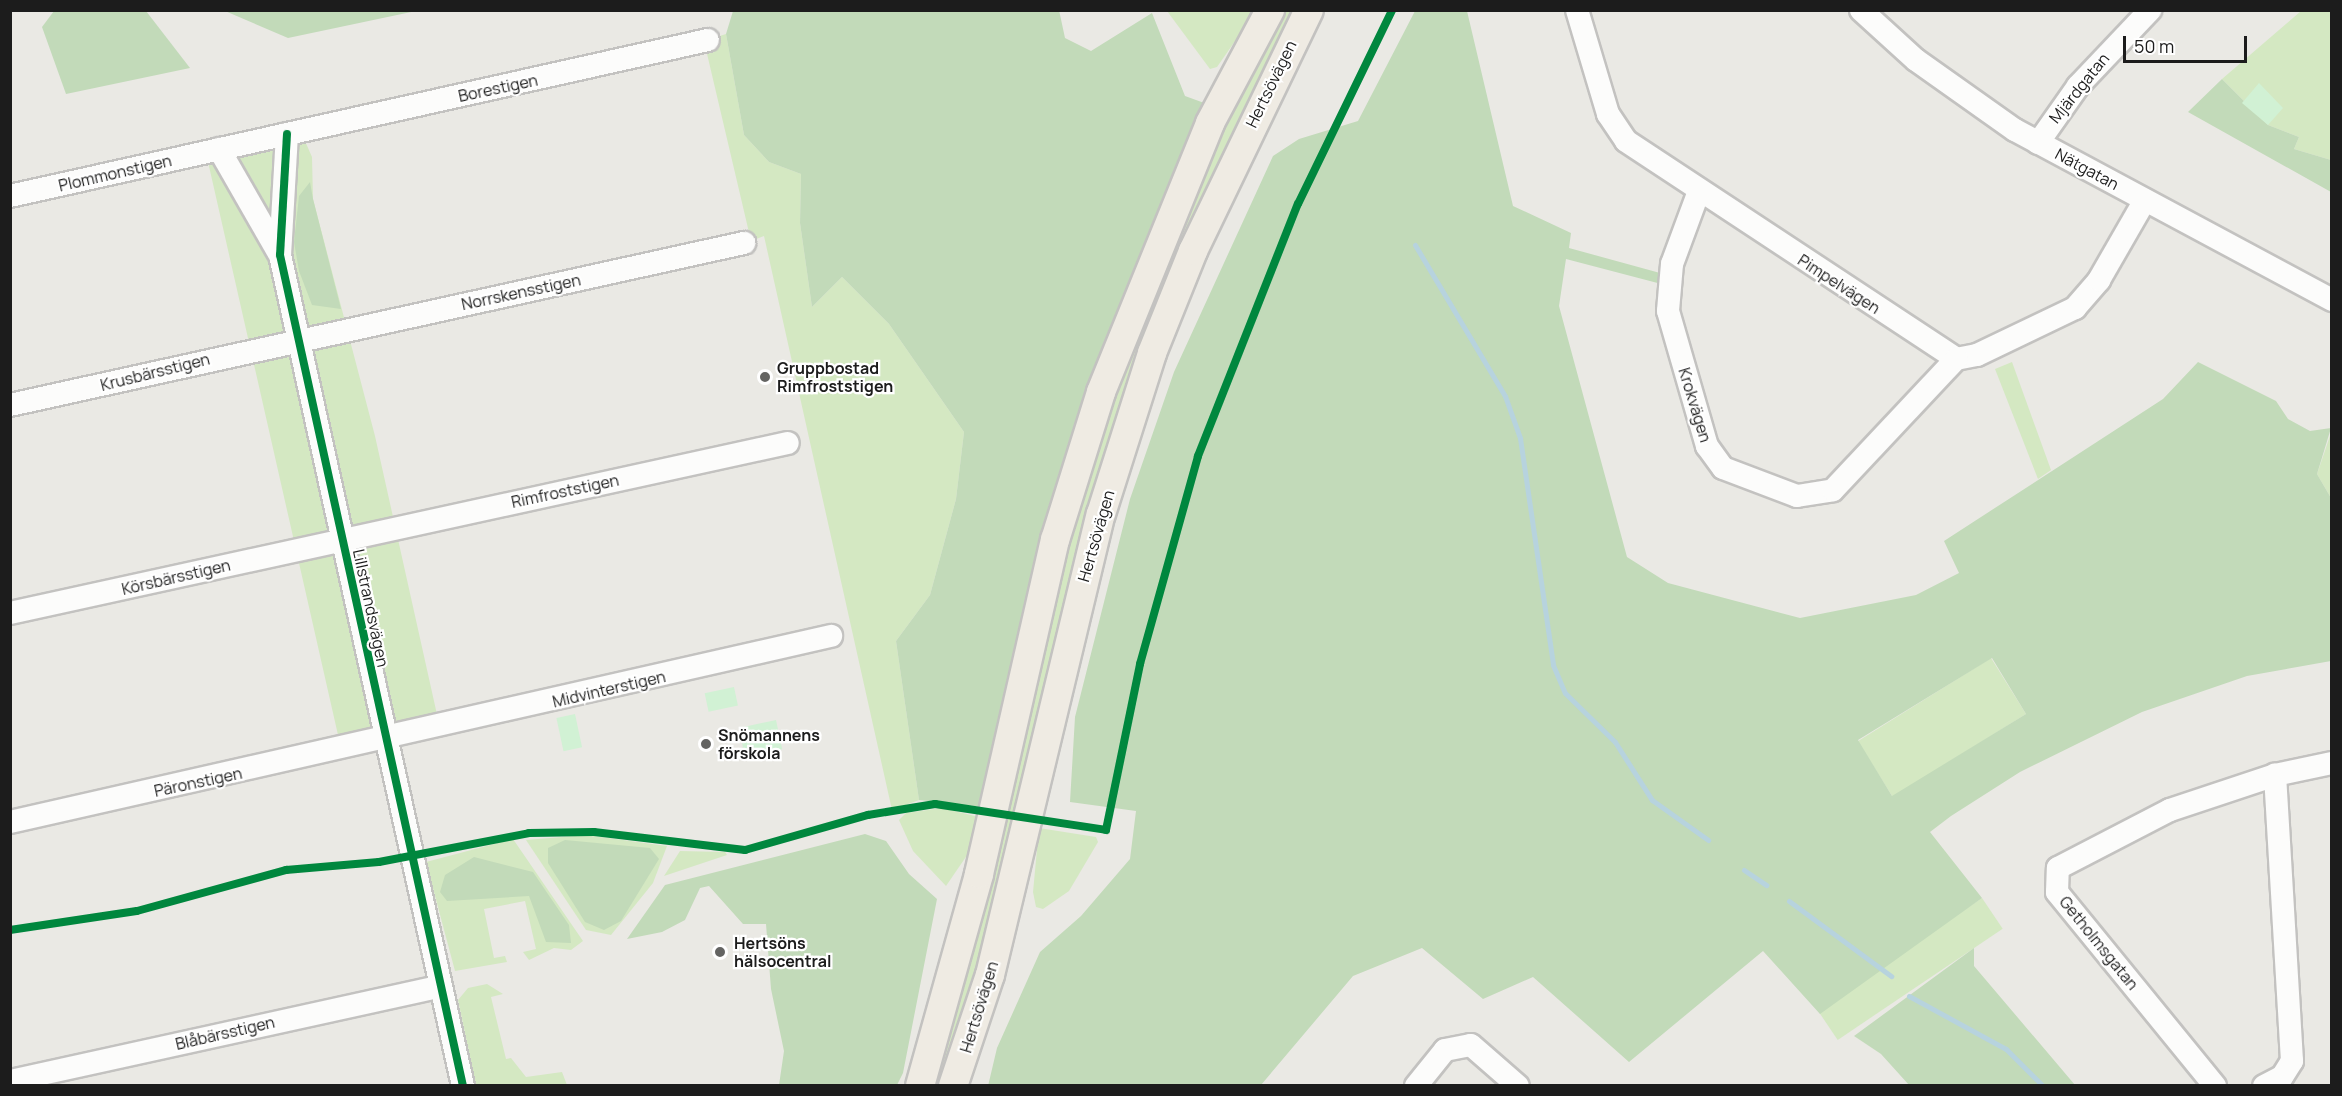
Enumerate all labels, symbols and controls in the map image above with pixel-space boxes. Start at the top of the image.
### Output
scale bar [2126,24,2250,62]
text: 50 m [2134,34,2174,58]
street label: Hertsövägen [1242,37,1300,131]
street label: Mjärdgatan [2045,49,2113,127]
street label: Borestigen [456,70,540,106]
street label: Nätgatan [2052,144,2122,194]
street label: Plommonstigen [57,151,173,195]
street label: Pimpelvägen [1794,250,1884,318]
street label: Norrskensstigen [460,270,582,314]
street label: Krusbärsstigen [98,349,212,395]
place label: Gruppbostad Rimfroststigen [777,358,893,396]
street label: Krokvägen [1675,365,1715,445]
marker: Gruppbostad Rimfroststigen [758,370,772,384]
street label: Rimfroststigen [509,470,621,512]
street label: Hertsövägen [1074,488,1118,584]
street label: Lillstrandsvägen [349,547,393,669]
street label: Körsbärsstigen [120,555,232,599]
street label: Midvinterstigen [551,667,667,711]
place label: Snömannens förskola [718,725,820,763]
marker: Snömannens förskola [699,737,713,751]
street label: Päronstigen [152,763,244,801]
street label: Getholmsgatan [2055,892,2143,994]
place label: Hertsöns hälsocentral [734,933,831,971]
marker: Hertsöns hälsocentral [711,943,729,961]
street label: Hertsövägen [956,959,1002,1055]
street label: Blåbärsstigen [174,1012,276,1054]

